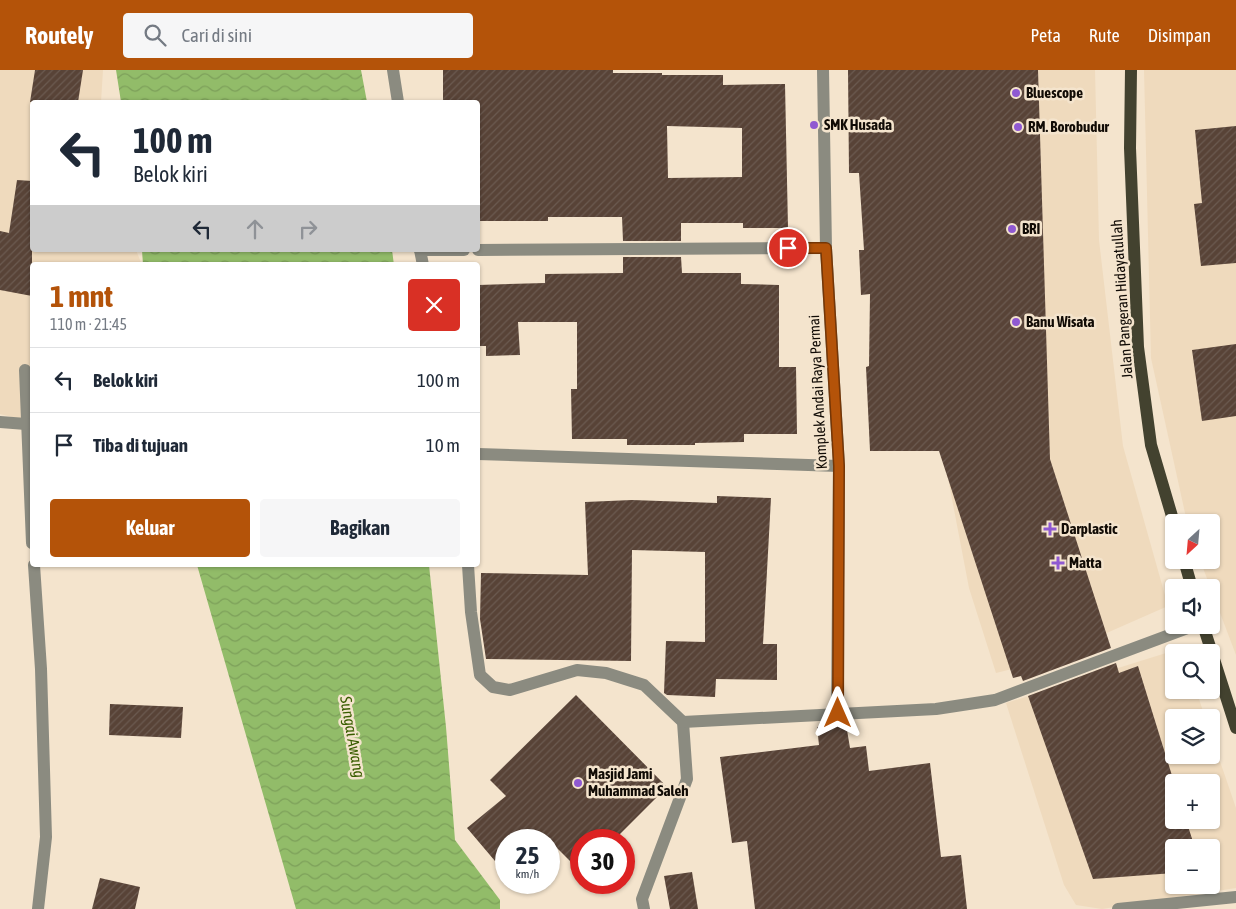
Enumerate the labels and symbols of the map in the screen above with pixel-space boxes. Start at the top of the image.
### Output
place label: Bluescope [1026,84,1083,101]
marker: Bluescope [1010,87,1022,99]
place label: SMK Husada [824,116,892,133]
place label: RM. Borobudur [1028,118,1110,135]
marker: SMK Husada [808,119,820,131]
marker: RM. Borobudur [1012,121,1024,133]
street label: Jalan Pangeran Hidayatullah [1107,219,1136,379]
place label: BRI [1022,220,1041,237]
marker: BRI [1006,223,1018,235]
pin [767,227,809,269]
place label: Banu Wisata [1026,313,1095,330]
street label: Komplek Andai Raya Permai [805,314,830,470]
marker: Banu Wisata [1010,316,1022,328]
north arrow [1165,514,1220,569]
place label: Darplastic [1061,520,1118,537]
marker: Darplastic [1043,522,1057,536]
place label: Matta [1069,554,1102,571]
marker: Matta [1051,556,1065,570]
position arrow [811,686,863,738]
water label: Sungai Awang [336,694,369,779]
place label: Masjid Jami Muhammad Saleh [588,765,688,799]
marker: Masjid Jami Muhammad Saleh [572,777,584,789]
speed limit sign: 30 [570,829,635,894]

